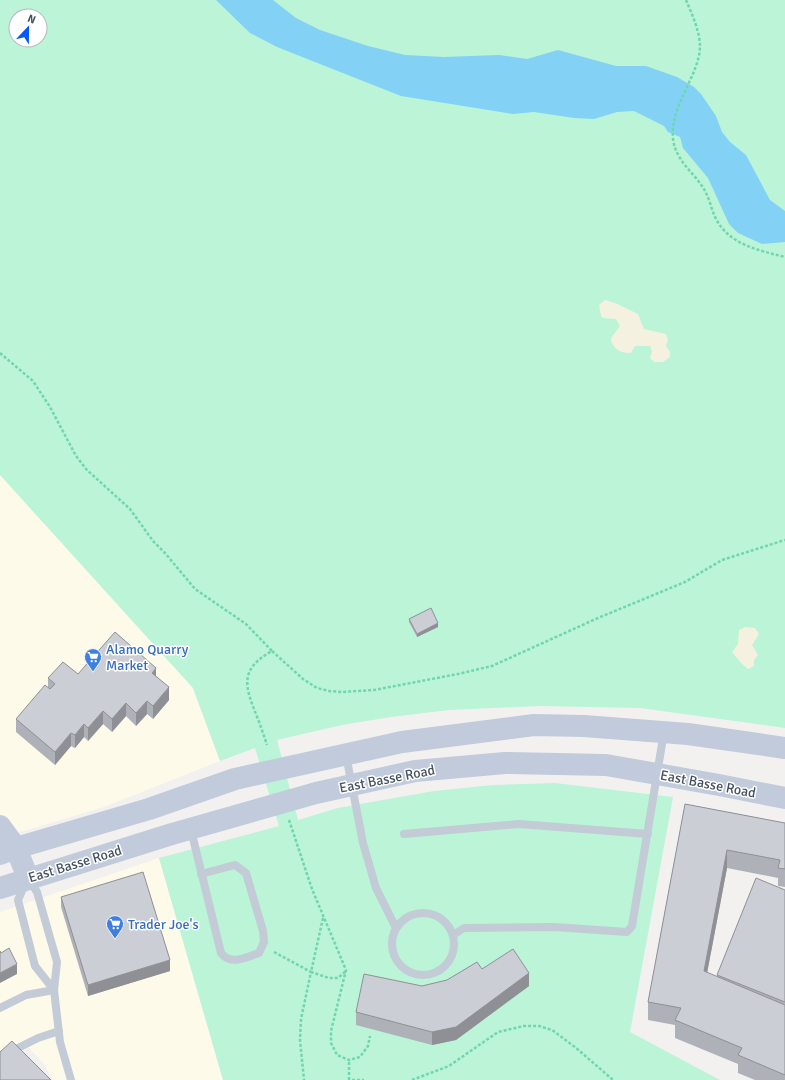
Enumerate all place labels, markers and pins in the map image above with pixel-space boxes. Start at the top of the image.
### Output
place label: Alamo Quarry Market [106,641,189,674]
supermarket icon: Alamo Quarry Market [83,647,103,672]
supermarket icon: Trader Joe's [105,914,125,939]
place label: Trader Joe's [128,916,199,933]

